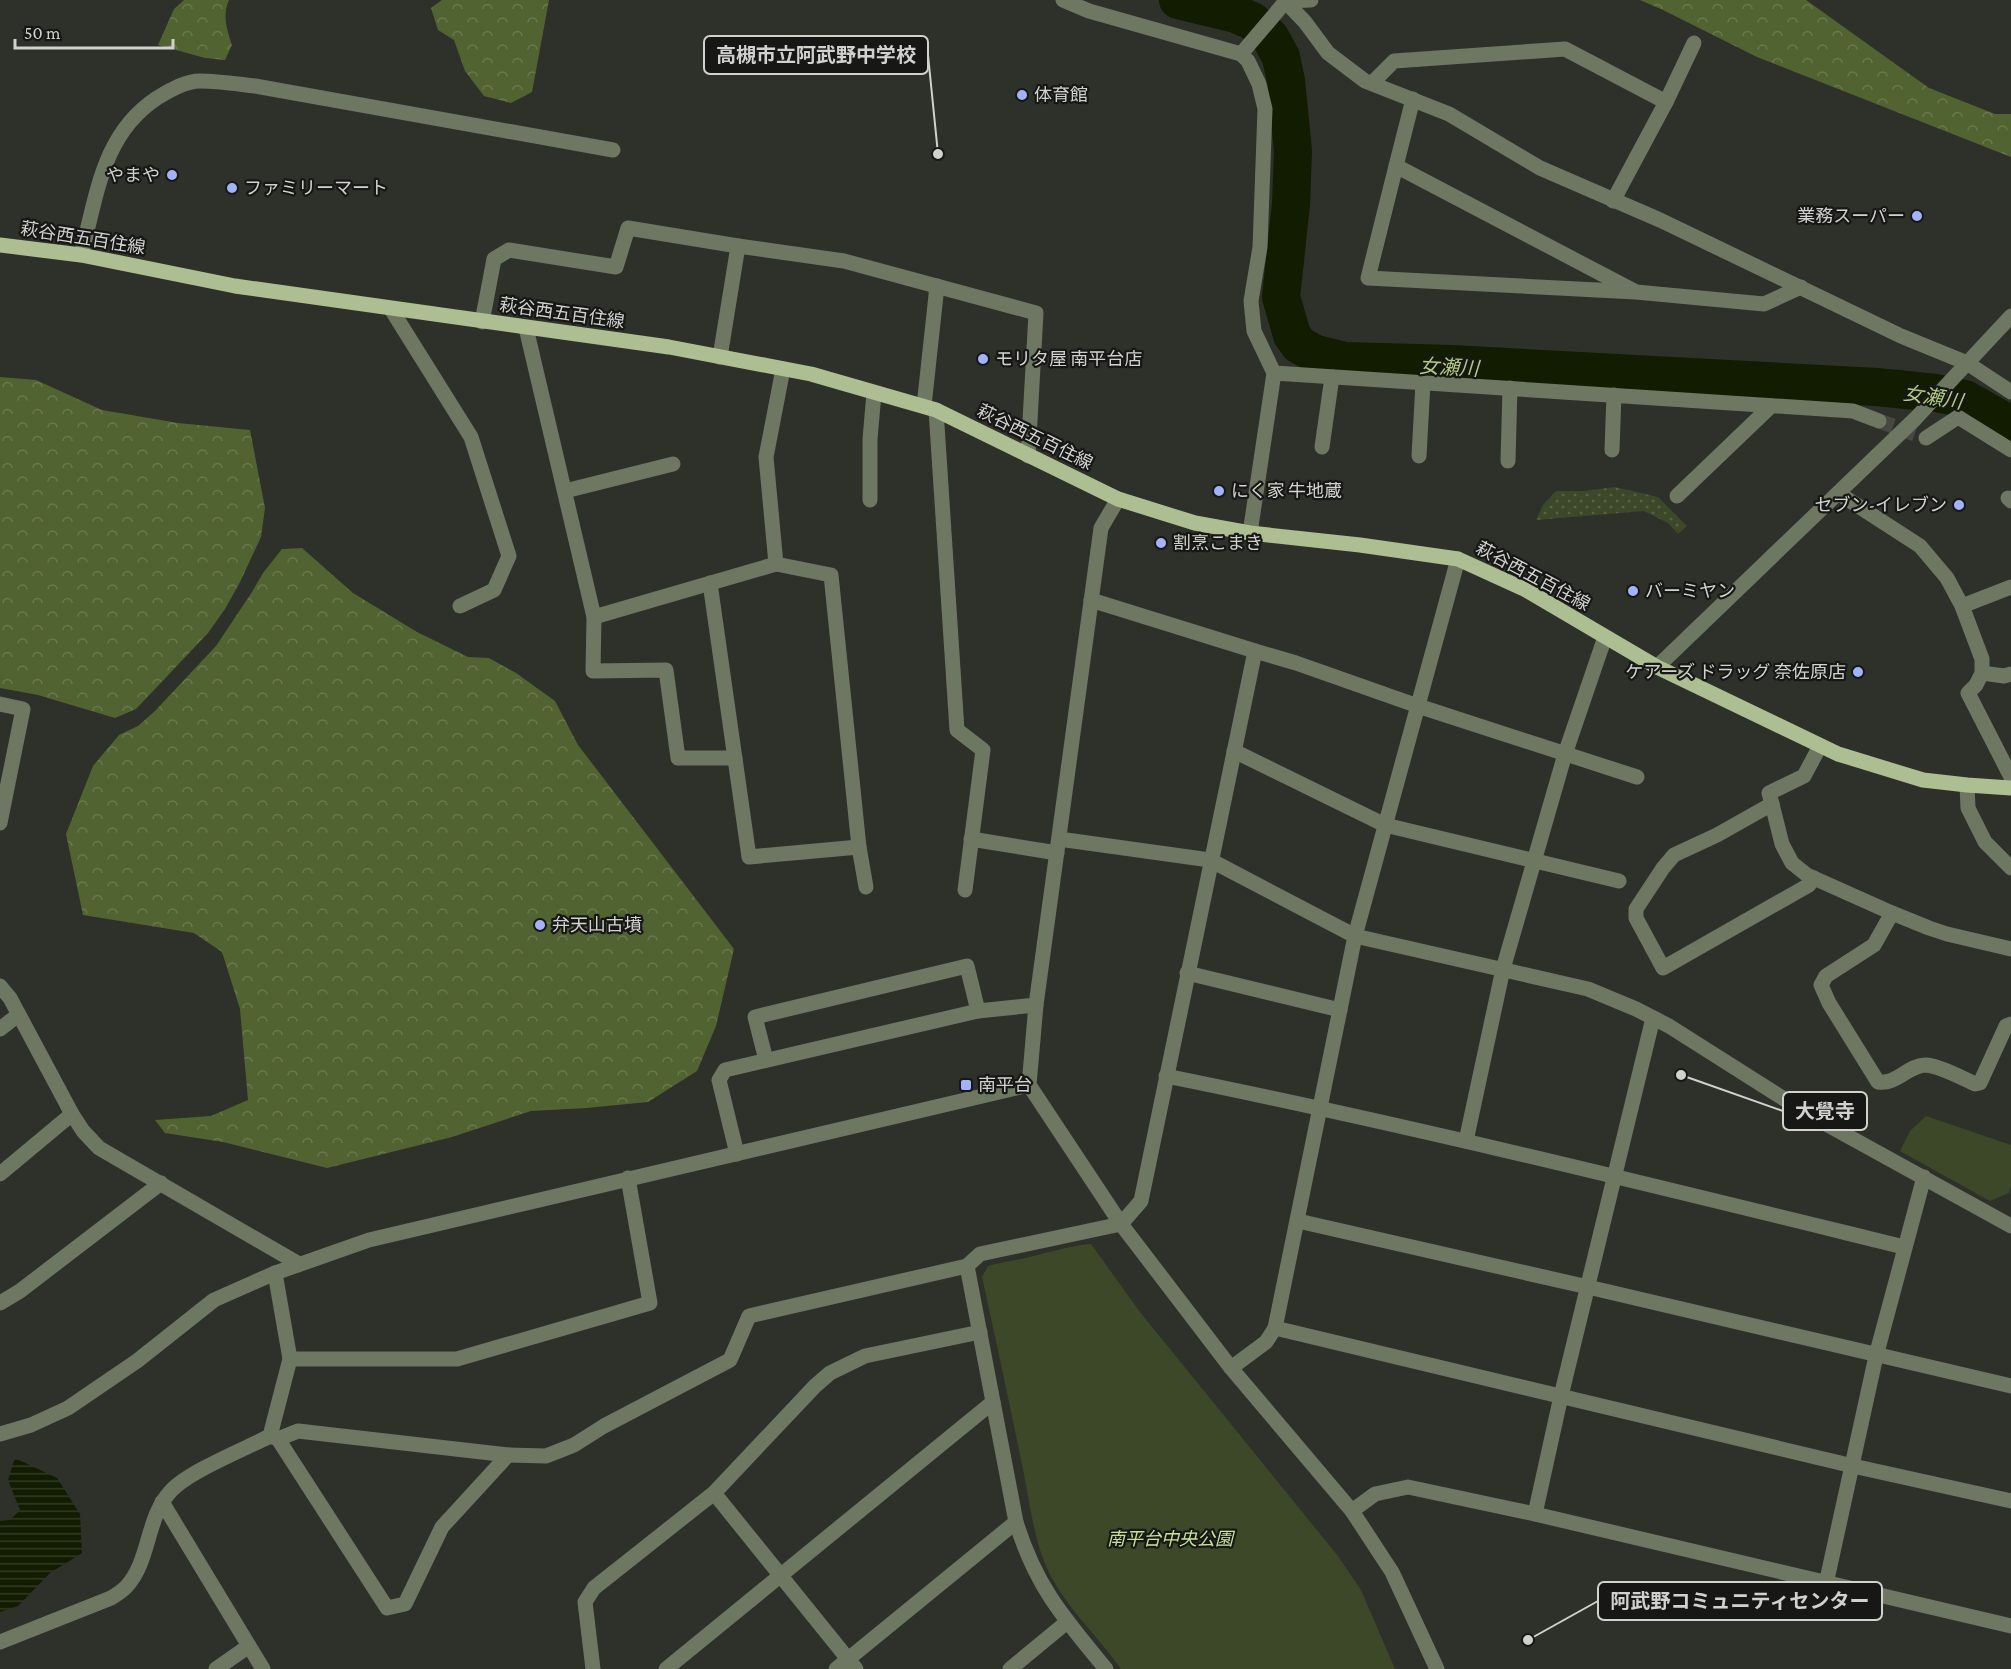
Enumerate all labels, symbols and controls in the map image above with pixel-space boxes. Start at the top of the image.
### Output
scale bar [15,12,172,50]
text: 50 m [24,23,61,43]
callout: 高槻市立阿武野中学校 [704,36,928,74]
text: 高槻市立阿武野中学校 [716,44,916,66]
place label: 体育館 [1034,85,1088,105]
marker: 体育館 [1015,88,1029,102]
place label: やまや [106,165,160,185]
marker: やまや [165,168,179,182]
place label: ファミリーマート [244,178,388,198]
marker: ファミリーマート [225,181,239,195]
place label: 業務スーパー [1797,206,1905,226]
marker: 業務スーパー [1910,209,1924,223]
street label: 萩谷西五百住線 [19,218,147,258]
street label: 萩谷西五百住線 [498,294,626,332]
place label: モリタ屋 南平台店 [995,349,1142,369]
marker: モリタ屋 南平台店 [976,352,990,366]
water label: 女瀬川 [1418,354,1482,380]
water label: 女瀬川 [1902,381,1966,413]
street label: 萩谷西五百住線 [974,400,1096,474]
place label: にく家 牛地蔵 [1231,481,1342,501]
marker: にく家 牛地蔵 [1212,484,1226,498]
place label: セブン-イレブン [1814,495,1947,515]
marker: セブン-イレブン [1952,498,1966,512]
place label: 割烹こまき [1173,533,1263,553]
marker: 割烹こまき [1154,536,1168,550]
street label: 萩谷西五百住線 [1473,538,1593,614]
place label: バーミヤン [1645,581,1735,601]
marker: バーミヤン [1626,584,1640,598]
place label: ケアーズ ドラッグ 奈佐原店 [1625,662,1846,682]
marker: ケアーズ ドラッグ 奈佐原店 [1851,665,1865,679]
place label: 弁天山古墳 [552,915,642,935]
marker: 弁天山古墳 [533,918,547,932]
place label: 南平台 [978,1075,1032,1095]
marker: 南平台 [959,1078,973,1092]
callout: 大覺寺 [1783,1092,1867,1130]
text: 大覺寺 [1795,1100,1855,1122]
park label: 南平台中央公園 [1107,1529,1236,1549]
callout: 阿武野コミュニティセンター [1598,1582,1882,1620]
text: 阿武野コミュニティセンター [1611,1590,1869,1612]

